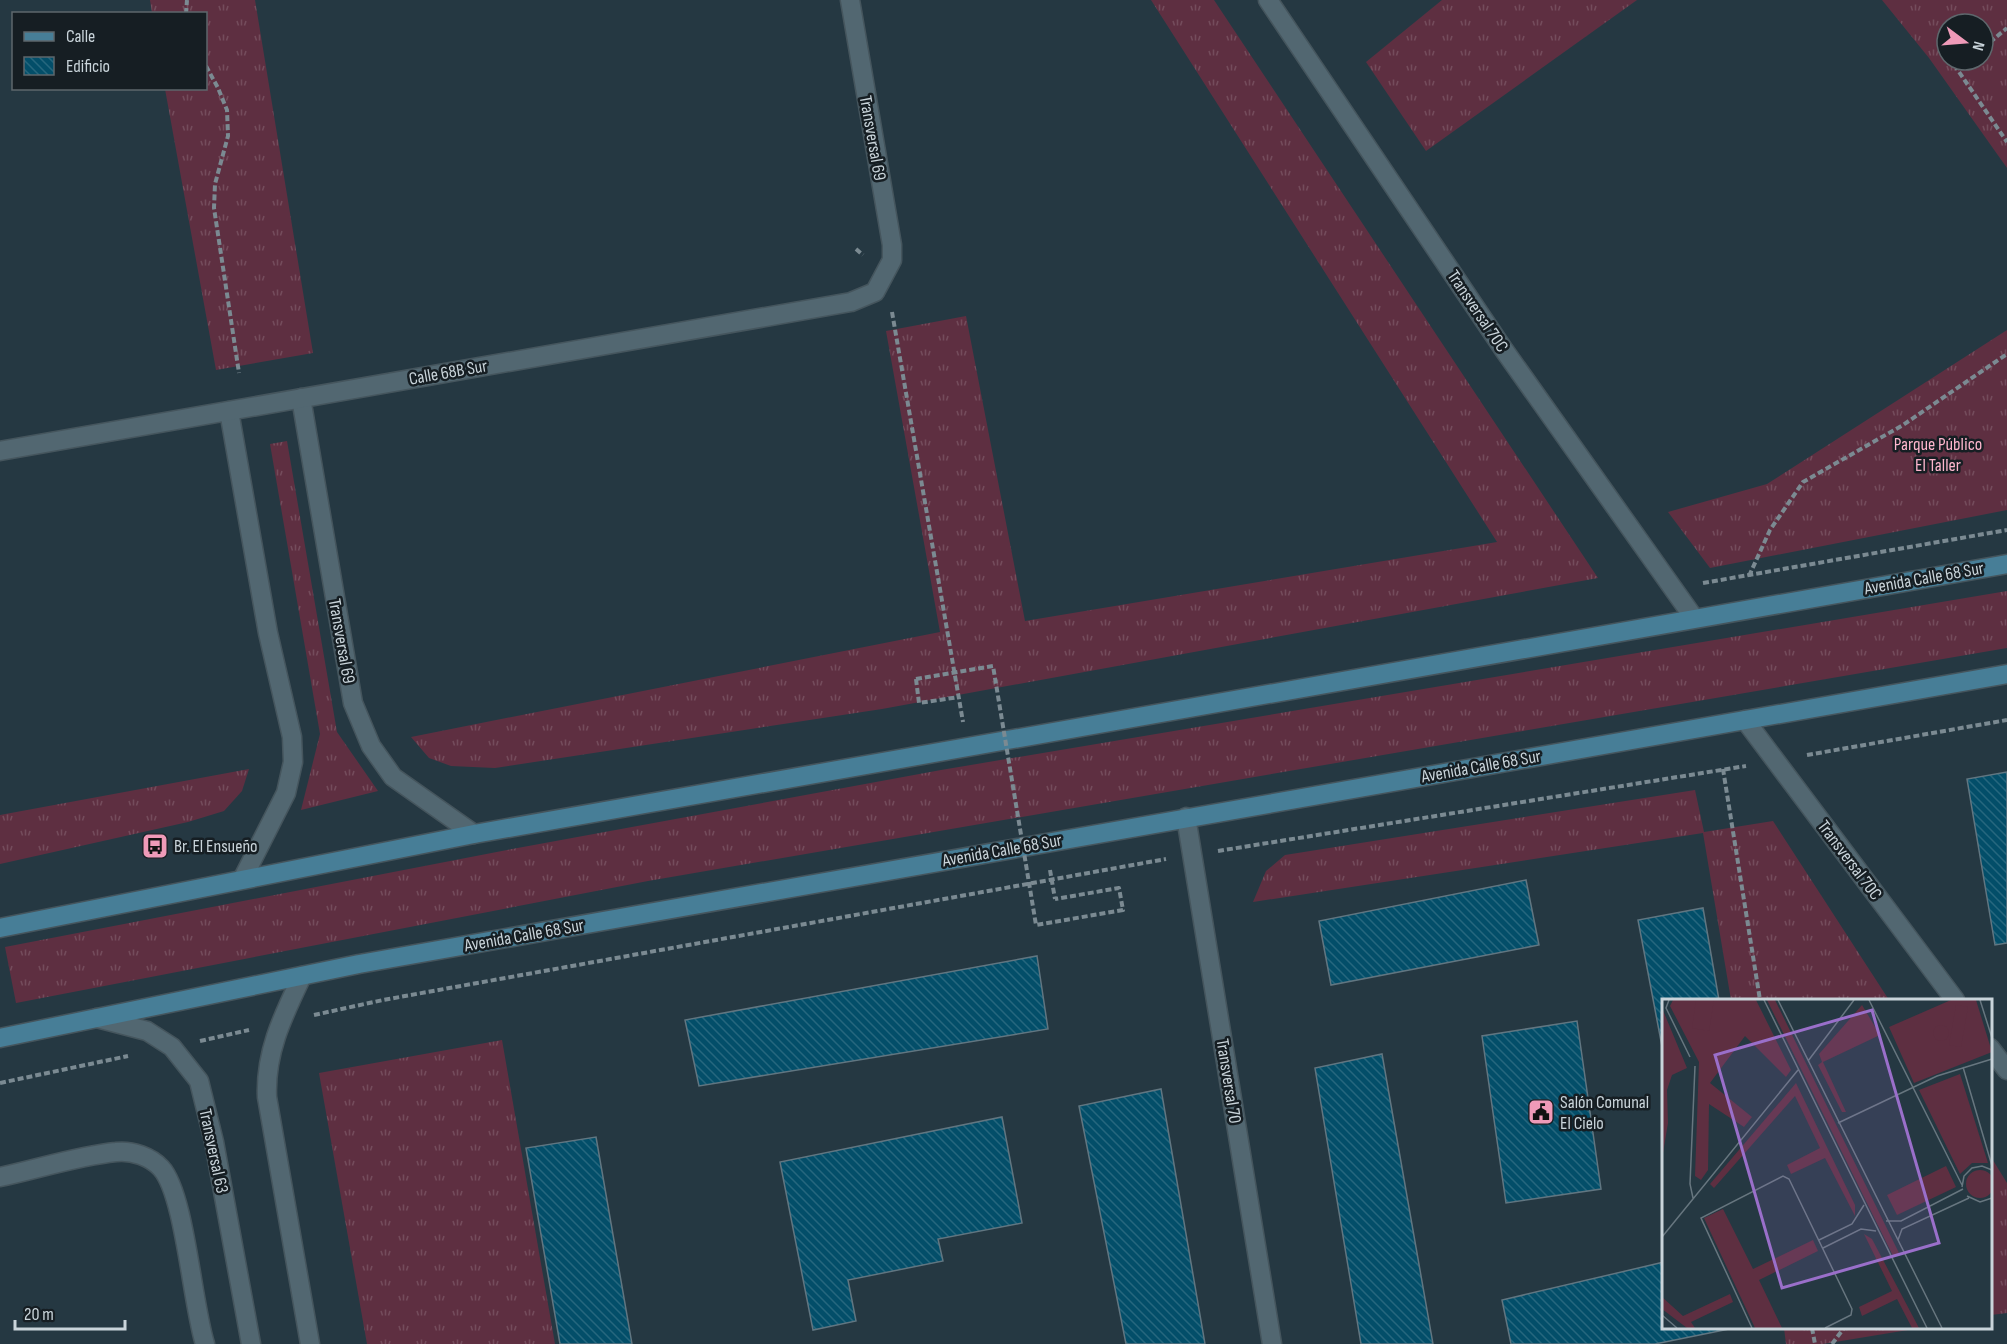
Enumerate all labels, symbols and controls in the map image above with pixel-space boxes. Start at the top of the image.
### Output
legend [12,12,207,90]
north arrow [1935,12,1995,72]
text: Calle [66,26,95,47]
text: N [1968,39,1988,52]
text: Edificio [66,56,110,77]
street label: Transversal 69 [855,94,890,182]
street label: Transversal 70C [1443,266,1513,356]
street label: Calle 68B Sur [407,355,489,390]
park label: Parque Público El Taller [1894,434,1982,476]
street label: Avenida Calle 68 Sur [1862,558,1986,600]
street label: Transversal 69 [324,597,359,685]
street label: Avenida Calle 68 Sur [1419,746,1543,788]
street label: Transversal 70C [1813,816,1886,904]
street label: Avenida Calle 68 Sur [940,830,1064,872]
bus stop icon: Br. El Ensueño [140,831,170,861]
place label: Br. El Ensueño [174,836,258,857]
street label: Avenida Calle 68 Sur [462,915,586,957]
inset map [1662,999,1992,1329]
street label: Transversal 70 [1211,1037,1246,1125]
place label: Salón Comunal El Cielo [1560,1092,1649,1134]
public building icon: Salón Comunal El Cielo [1526,1097,1556,1127]
street label: Transversal 63 [194,1107,233,1195]
scale bar [15,1293,124,1331]
text: 20 m [24,1304,54,1325]

